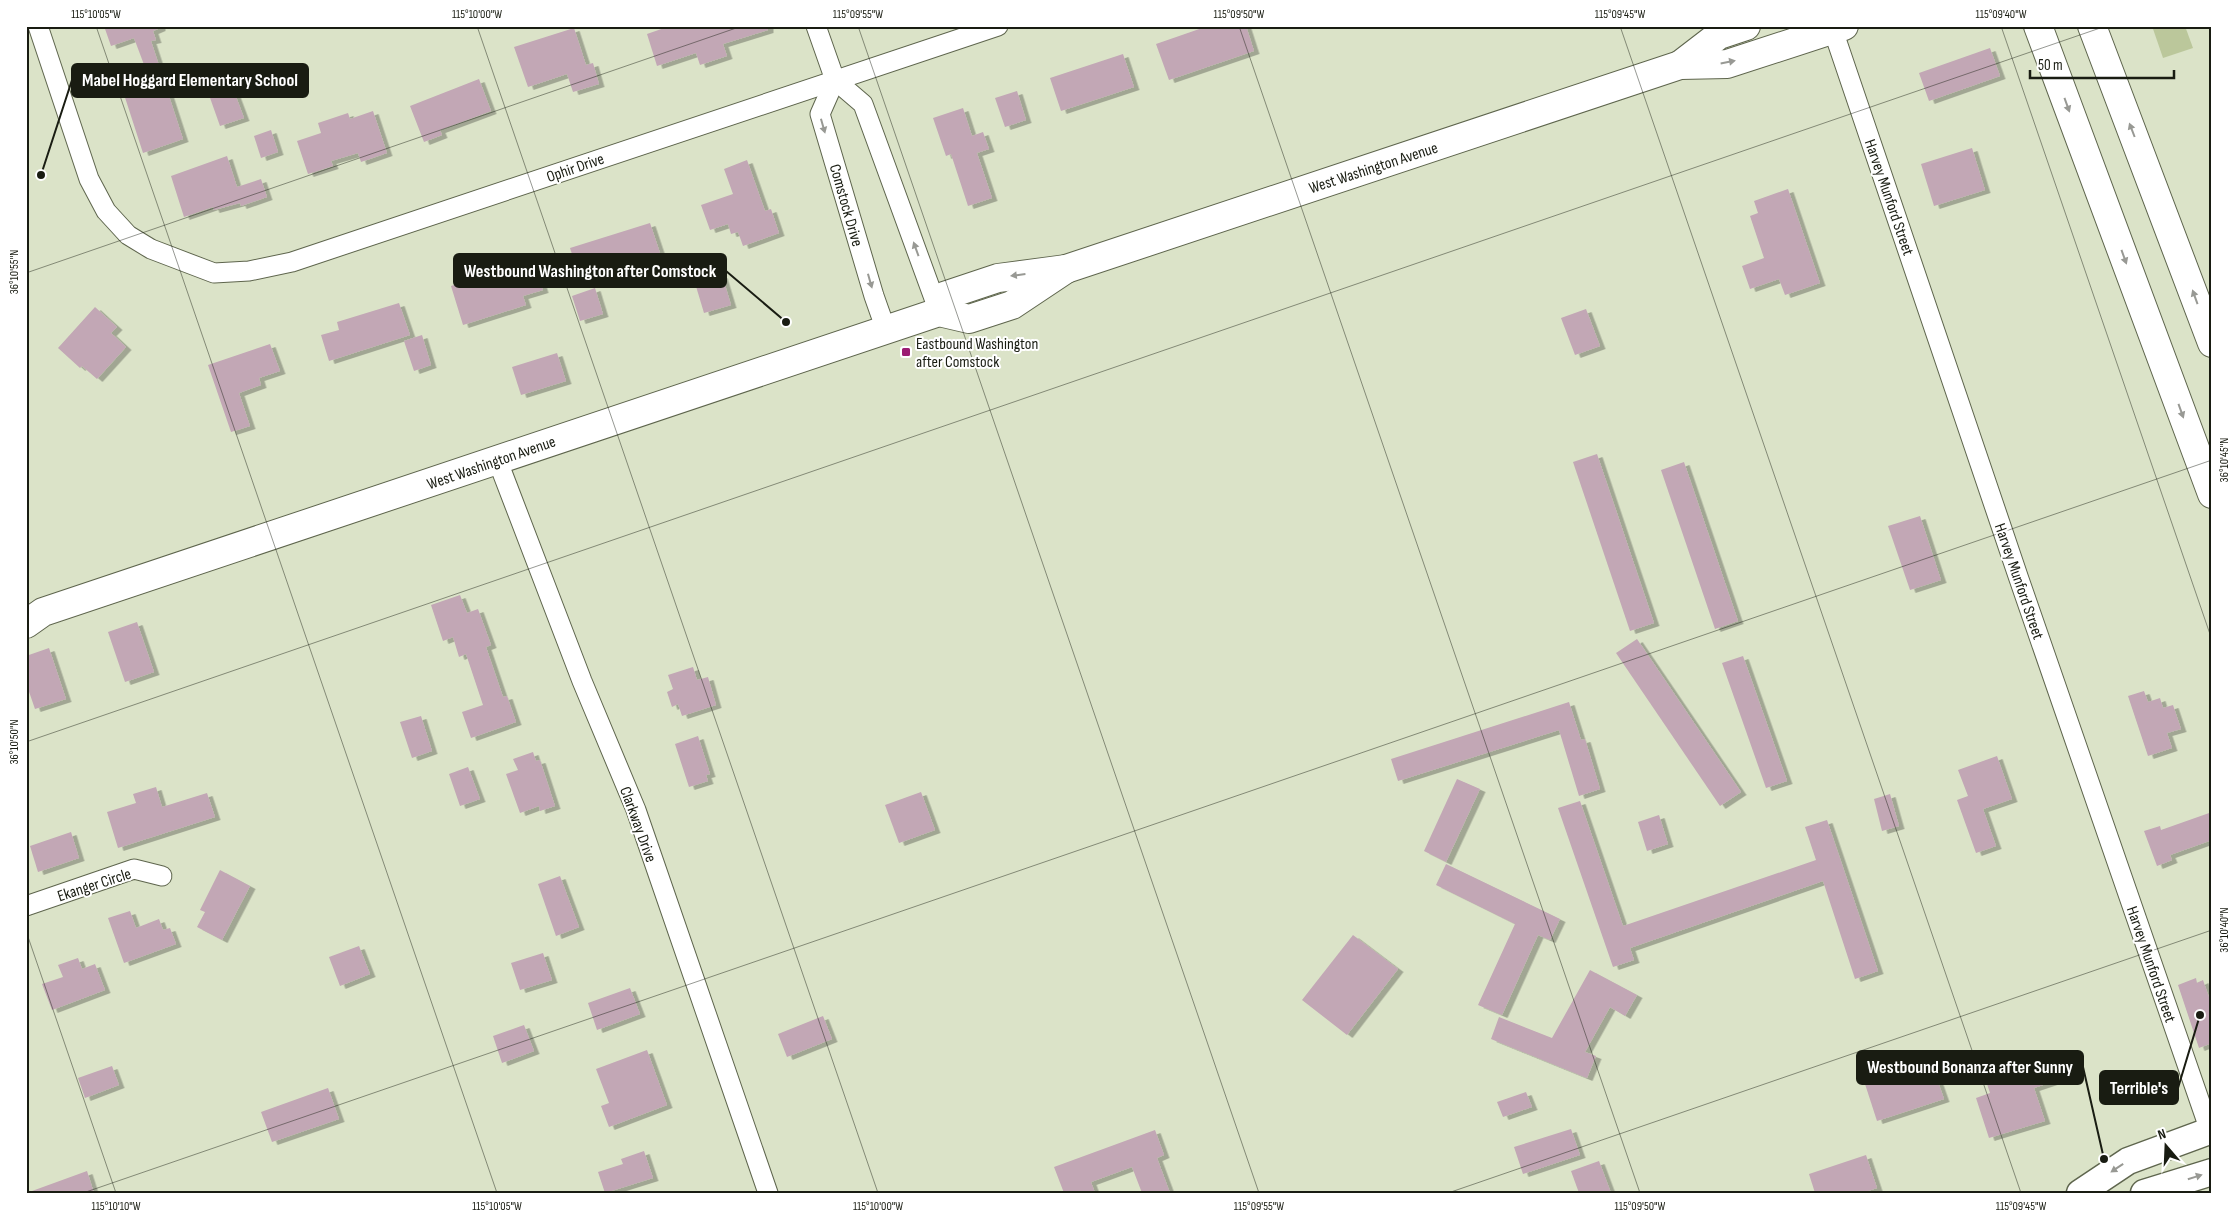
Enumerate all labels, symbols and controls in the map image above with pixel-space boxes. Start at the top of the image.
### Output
text: 115°10'05"W [71,7,121,22]
text: 115°10'00"W [452,7,502,22]
text: 115°09'55"W [833,7,883,22]
text: 115°09'50"W [1214,7,1265,22]
text: 115°09'45"W [1595,7,1645,22]
text: 115°09'40"W [1975,7,2027,22]
scale bar [2030,48,2174,80]
text: 50 m [2038,56,2063,75]
one-way arrow [1721,58,1737,66]
callout: Mabel Hoggard Elementary School [72,64,308,97]
text: Mabel Hoggard Elementary School [82,70,298,91]
one-way arrow [2063,98,2071,113]
one-way arrow [820,118,828,133]
one-way arrow [2128,122,2136,137]
street label: Harvey Munford Street [1860,137,1917,258]
street label: West Washington Avenue [1307,139,1440,198]
street label: Ophir Drive [544,150,607,187]
street label: Comstock Drive [825,162,866,249]
one-way arrow [912,242,920,257]
text: 36°10'55"N [7,250,22,294]
one-way arrow [2120,250,2128,265]
callout: Westbound Washington after Comstock [454,254,726,287]
text: Westbound Washington after Comstock [464,261,717,282]
one-way arrow [1010,271,1026,279]
one-way arrow [866,274,874,289]
one-way arrow [2191,289,2199,304]
place label: Eastbound Washington after Comstock [916,335,1038,372]
marker: Eastbound Washington after Comstock [900,346,912,358]
one-way arrow [2178,403,2185,418]
street label: West Washington Avenue [425,433,558,494]
text: 36°10'45"N [2217,438,2232,482]
street label: Harvey Munford Street [1990,521,2047,642]
text: 36°10'50"N [7,719,22,765]
street label: Clarkway Drive [615,784,660,865]
street label: Ekanger Circle [55,865,134,906]
street label: Harvey Munford Street [2122,904,2179,1025]
text: 36°10'40"N [2217,907,2232,953]
callout: Westbound Bonanza after Sunny [1857,1051,2083,1084]
text: Westbound Bonanza after Sunny [1867,1057,2074,1078]
callout: Terrible's [2100,1071,2178,1104]
text: Terrible's [2110,1078,2168,1099]
north arrow [2140,1122,2190,1172]
text: N [2156,1125,2168,1143]
one-way arrow [2110,1164,2123,1173]
one-way arrow [2187,1173,2202,1181]
text: 115°10'10"W [91,1199,141,1214]
text: 115°10'05"W [472,1199,522,1214]
text: 115°10'00"W [853,1199,903,1214]
text: 115°09'55"W [1234,1199,1284,1214]
text: 115°09'50"W [1615,1199,1666,1214]
text: 115°09'45"W [1996,1199,2046,1214]

